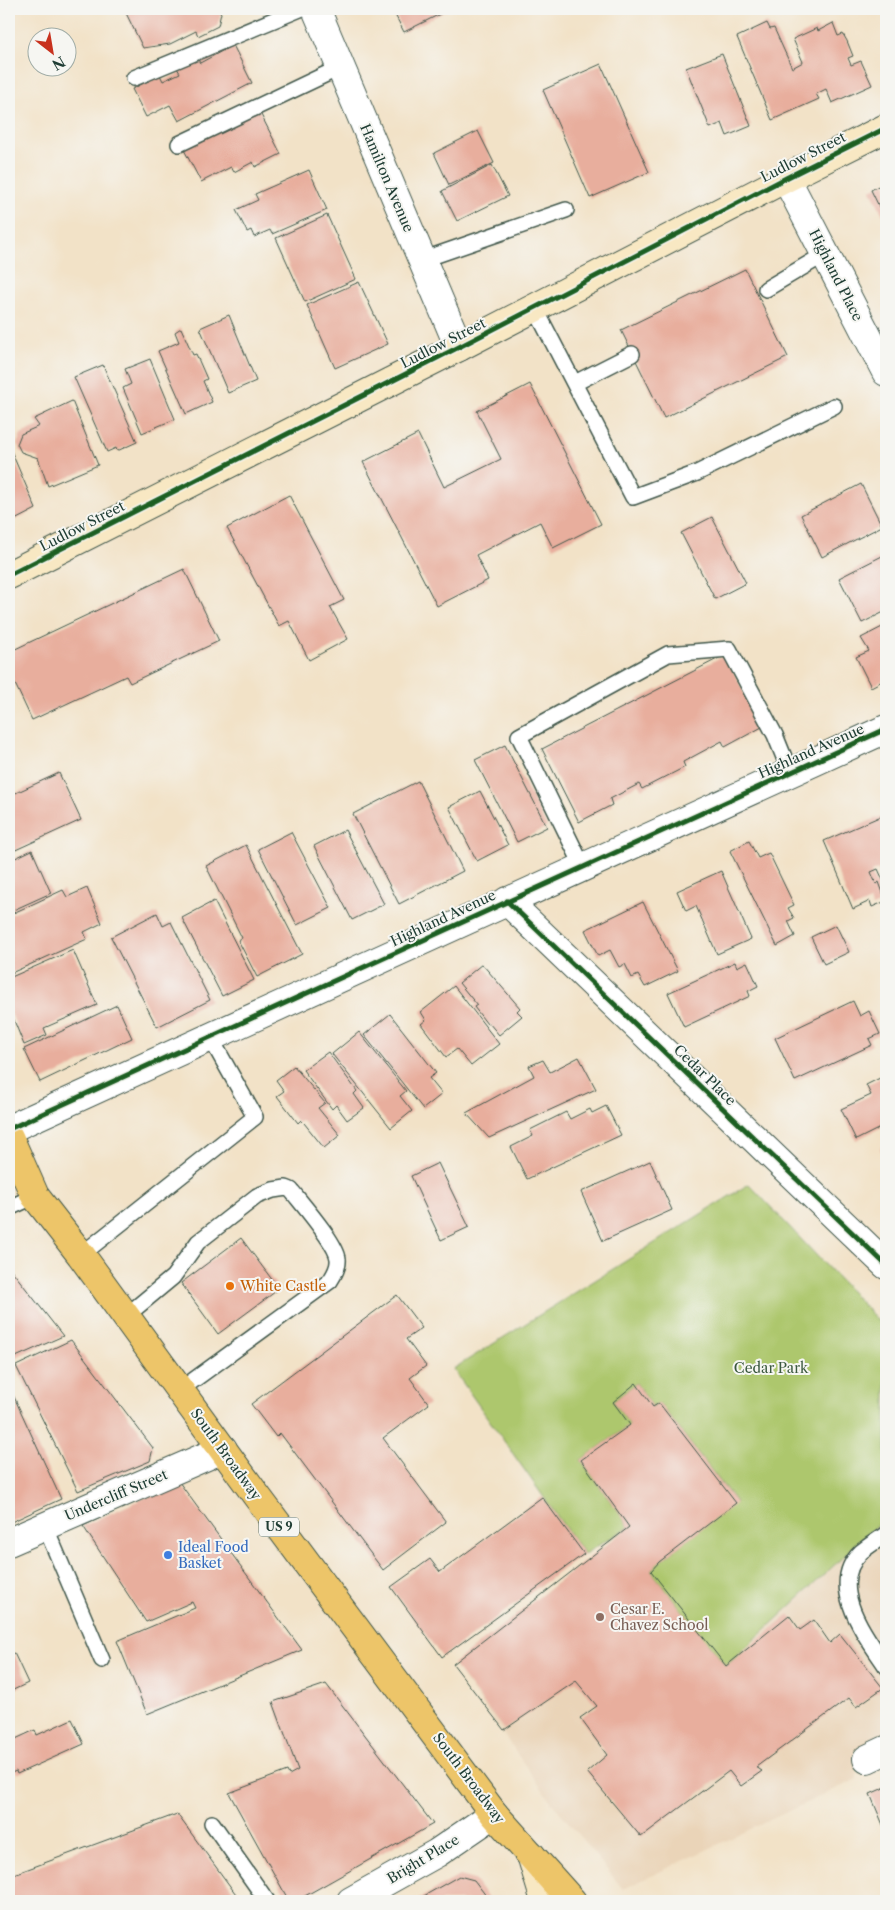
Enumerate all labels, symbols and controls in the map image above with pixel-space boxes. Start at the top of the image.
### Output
north arrow [28,28,78,78]
text: N [49,52,69,74]
street label: Hamilton Avenue [356,121,418,235]
street label: Ludlow Street [757,128,849,186]
street label: Highland Place [805,226,867,324]
street label: Ludlow Street [397,314,489,372]
street label: Ludlow Street [36,497,128,555]
street label: Highland Avenue [755,719,867,782]
street label: Highland Avenue [387,886,499,950]
street label: Cedar Place [670,1041,740,1109]
place label: White Castle [239,1277,327,1295]
marker: White Castle [224,1280,236,1292]
park label: Cedar Park [734,1359,809,1377]
street label: South Broadway [187,1405,265,1503]
street label: Undercliff Street [62,1465,170,1525]
road number: US 9 [259,1518,299,1536]
place label: Ideal Food Basket [178,1538,249,1572]
marker: Ideal Food Basket [162,1549,174,1561]
place label: Cesar E. Chavez School [610,1600,708,1634]
marker: Cesar E. Chavez School [594,1611,606,1623]
street label: South Broadway [429,1729,509,1827]
street label: Bright Place [384,1830,462,1887]

